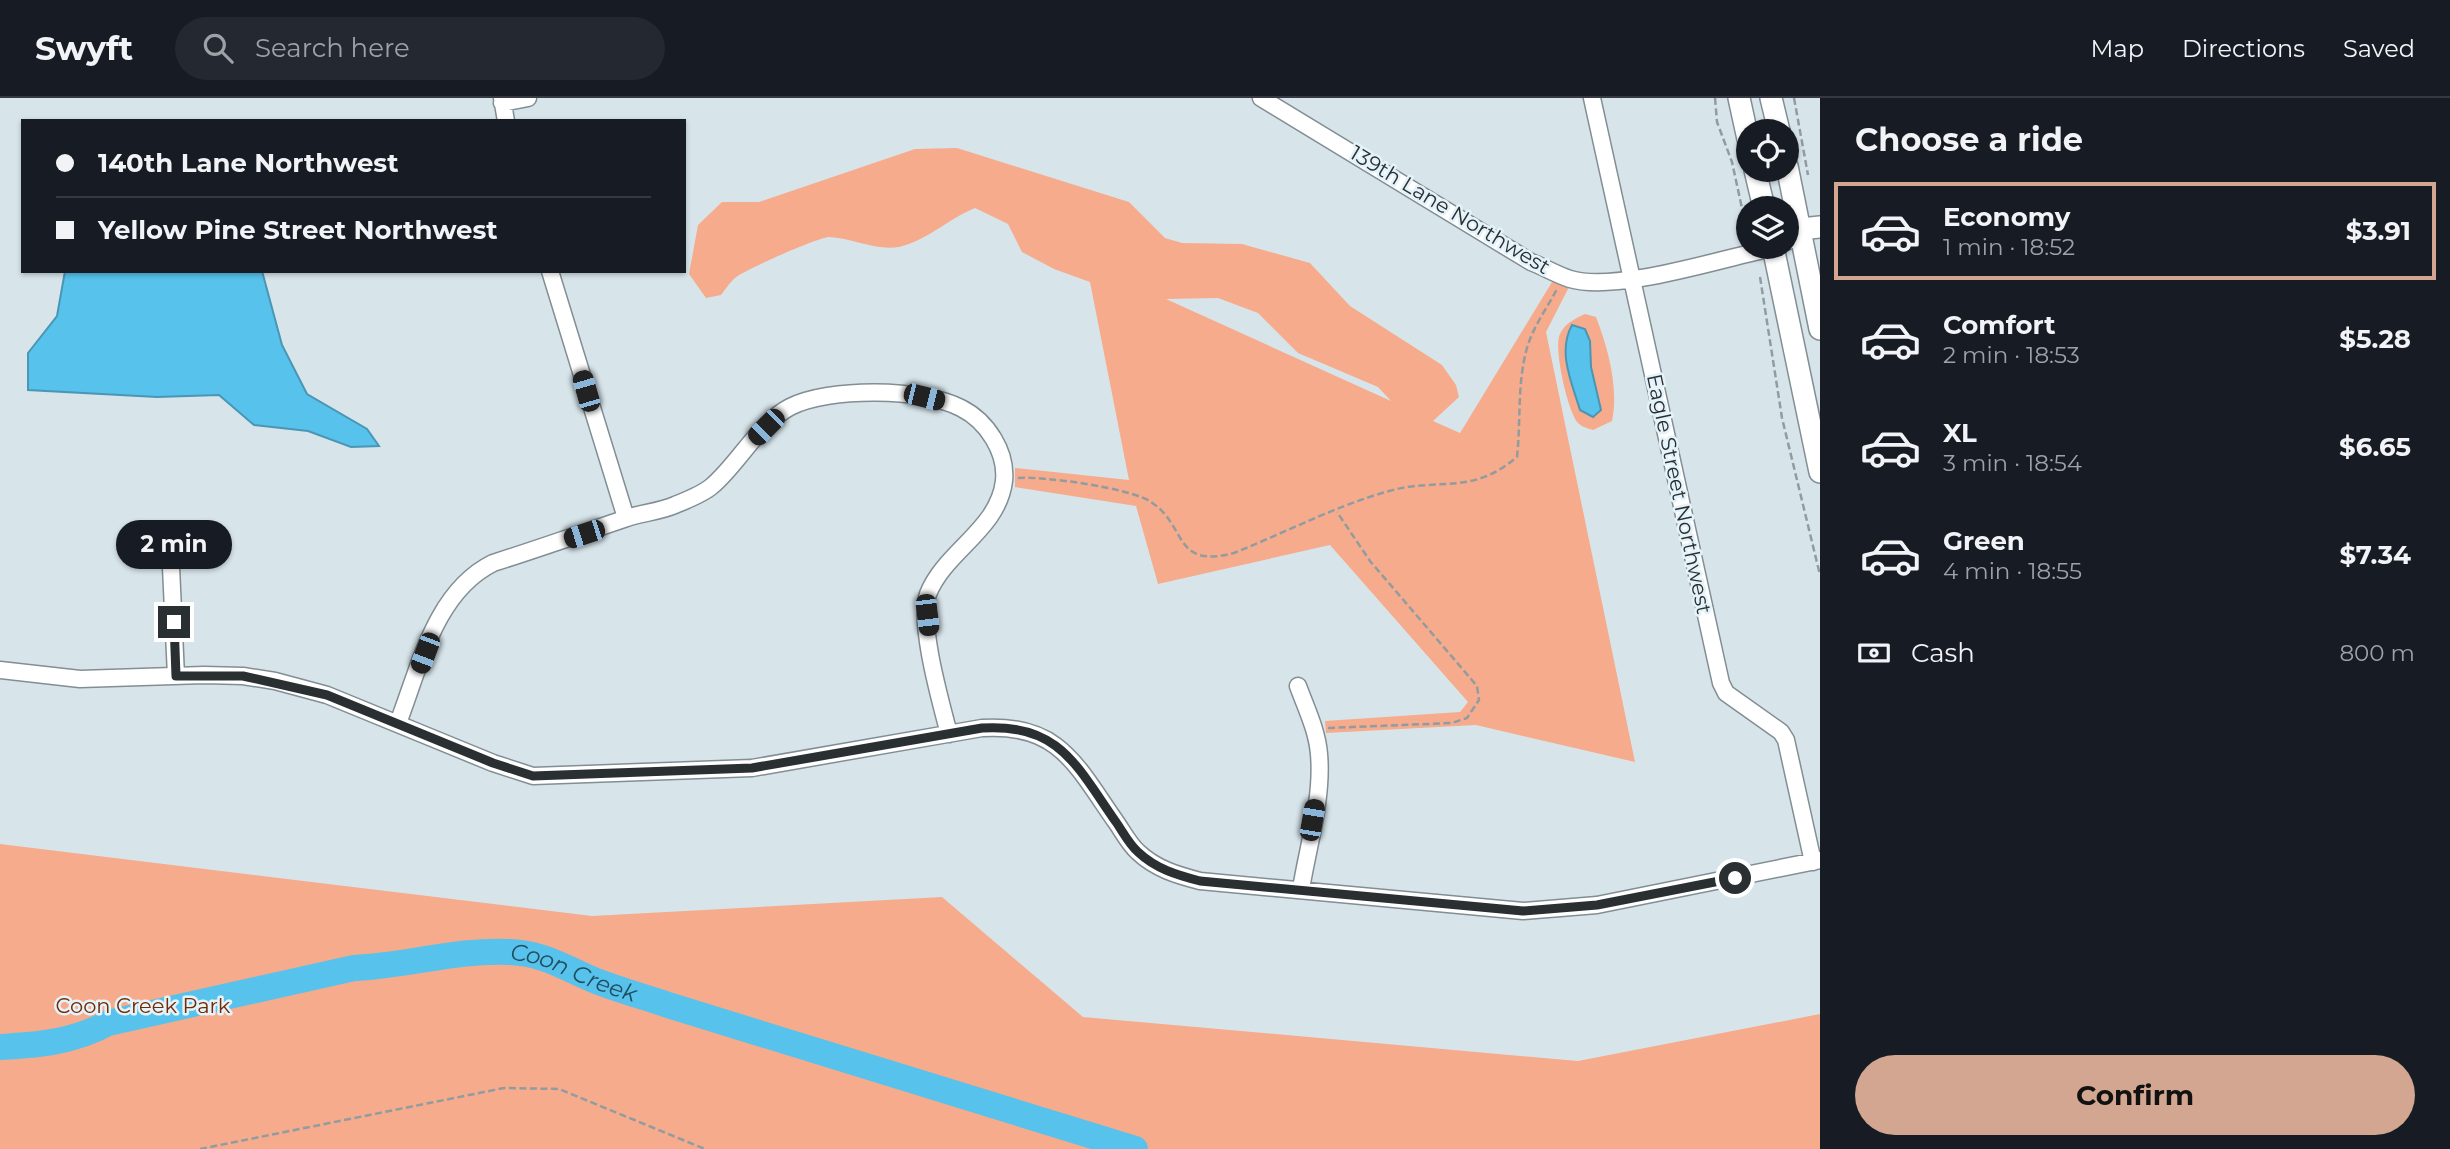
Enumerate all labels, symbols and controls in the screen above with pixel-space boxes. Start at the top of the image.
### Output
search box [175,17,665,80]
text: Swyft [35,28,133,68]
icon: search [199,29,237,67]
text: Search here [255,32,410,64]
text: Map [2091,34,2144,63]
text: Directions [2182,34,2305,63]
text: Saved [2343,34,2415,63]
map controls [1736,119,1799,259]
button: locate [1736,119,1799,182]
text: Choose a ride [1855,120,2083,159]
street label: 139th Lane Northwest [1346,140,1555,279]
text: 140th Lane Northwest [98,147,398,179]
button: layers [1736,196,1799,259]
icon: car [1859,200,1922,263]
text: Economy [1943,201,2070,233]
text: Yellow Pine Street Northwest [98,214,498,246]
text: $3.91 [2346,215,2411,247]
text: 1 min · 18:52 [1943,233,2075,261]
icon: car [1859,308,1922,371]
text: Comfort [1943,309,2055,341]
text: $5.28 [2339,323,2411,355]
text: 2 min · 18:53 [1943,341,2080,369]
car [571,368,602,414]
street label: Eagle Street Northwest [1642,372,1717,616]
car [902,382,947,412]
car [744,405,789,449]
icon: car [1859,416,1922,479]
text: XL [1943,417,1977,449]
text: $6.65 [2339,431,2411,463]
text: 3 min · 18:54 [1943,449,2082,477]
car [561,518,608,550]
callout: 2 min [116,520,232,570]
icon: car [1859,524,1922,587]
text: Green [1943,525,2025,557]
text: 2 min [140,530,208,558]
text: $7.34 [2339,539,2411,571]
text: 4 min · 18:55 [1943,557,2082,585]
car [915,593,940,637]
route end [158,606,190,638]
car [408,630,443,676]
icon: cash [1855,634,1893,672]
text: Cash [1911,637,1975,669]
text: 800 m [2339,639,2415,667]
car [1299,797,1326,843]
route start [1719,862,1751,894]
water label: Coon Creek [509,938,642,1008]
park label: Coon Creek Park [56,993,231,1018]
button: Confirm [1855,1055,2415,1135]

